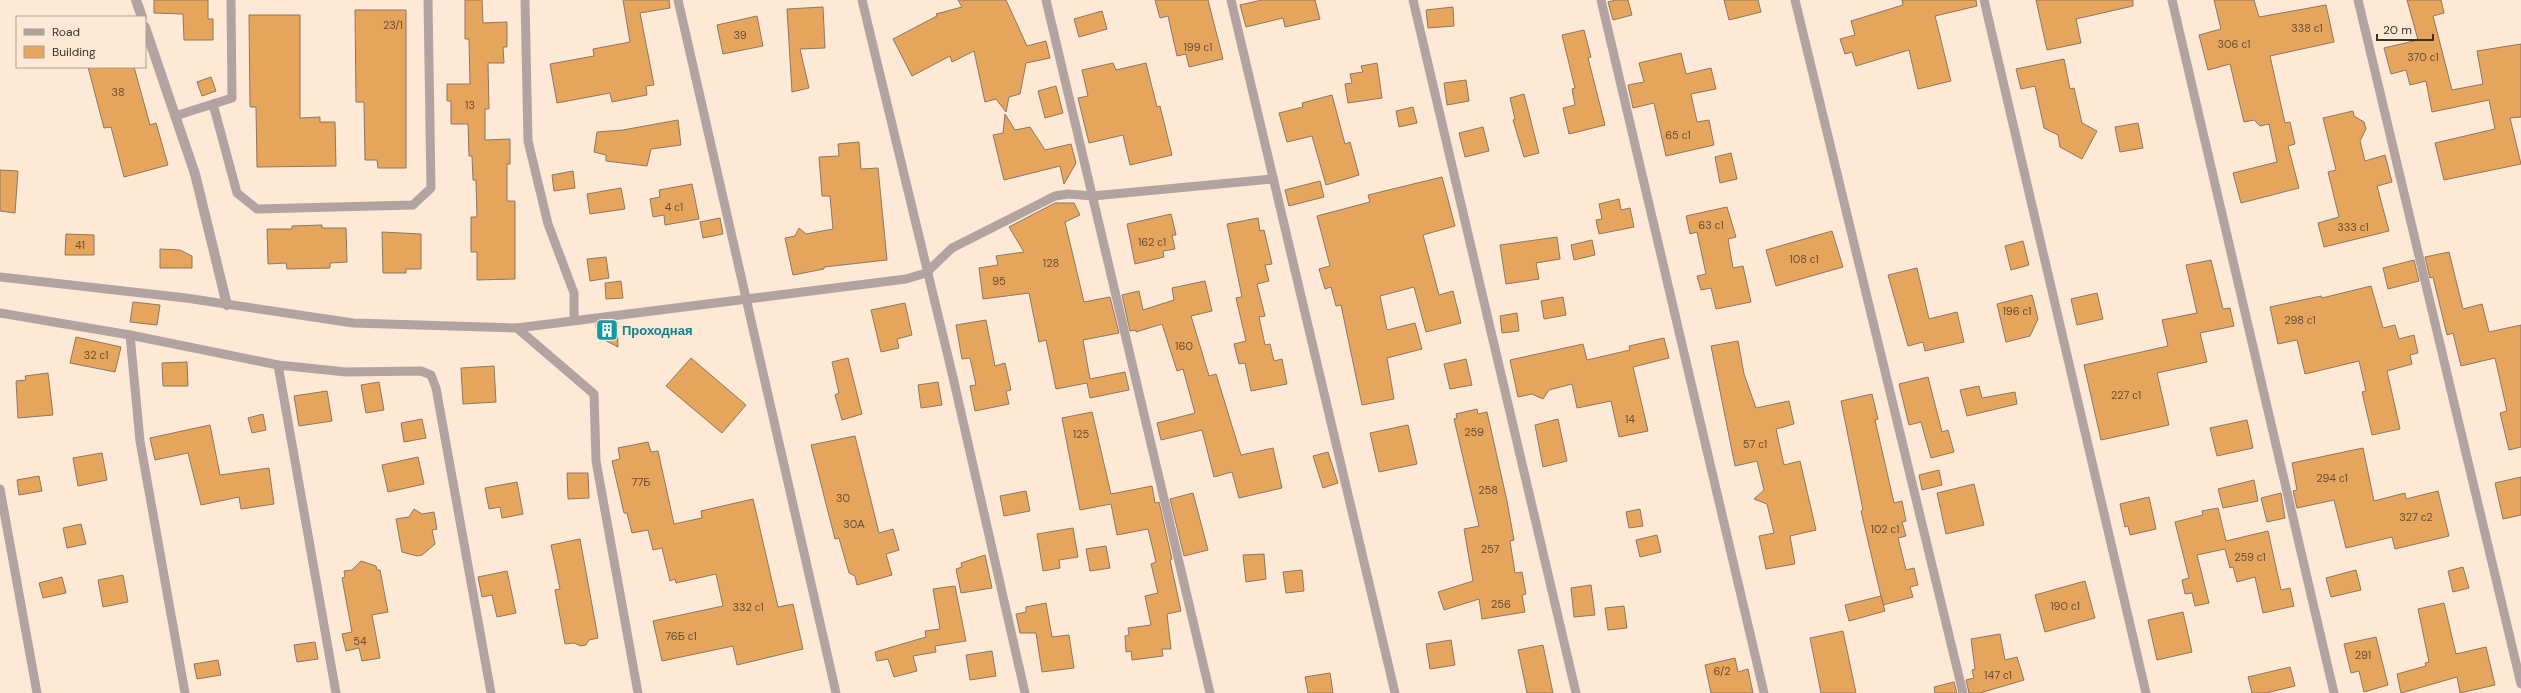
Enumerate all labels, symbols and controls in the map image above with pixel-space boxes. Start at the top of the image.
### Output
legend [16,16,146,68]
scale bar [2377,16,2433,42]
house number: 23/1 [383,18,403,32]
house number: 338 с1 [2291,21,2323,35]
text: 20 m [2383,22,2412,38]
text: Road [52,24,80,40]
house number: 39 [733,28,747,42]
house number: 306 с1 [2218,37,2250,51]
house number: 199 с1 [1183,40,1213,54]
text: Building [52,44,96,60]
house number: 370 с1 [2407,50,2439,64]
house number: 38 [111,85,125,99]
house number: 13 [465,98,475,112]
house number: 65 с1 [1665,128,1691,142]
house number: 4 с1 [665,200,683,214]
house number: 63 с1 [1698,218,1724,232]
house number: 333 с1 [2337,220,2369,234]
house number: 162 с1 [1138,235,1166,249]
house number: 41 [75,238,85,252]
house number: 108 с1 [1789,252,1819,266]
house number: 128 [1043,256,1059,270]
house number: 95 [992,274,1006,288]
house number: 196 с1 [2002,304,2032,318]
house number: 298 с1 [2284,313,2316,327]
building icon: Проходная [594,317,620,343]
place label: Проходная [622,322,693,339]
house number: 160 [1175,339,1193,353]
house number: 32 с1 [84,348,108,362]
house number: 227 с1 [2111,388,2141,402]
house number: 14 [1625,412,1635,426]
house number: 259 [1464,425,1484,439]
house number: 125 [1073,427,1090,441]
house number: 57 с1 [1743,437,1767,451]
house number: 294 с1 [2316,471,2348,485]
house number: 77Б [632,475,650,489]
house number: 258 [1478,483,1498,497]
house number: 30 [836,491,850,505]
house number: 327 с2 [2399,510,2433,524]
house number: 30А [843,517,865,531]
house number: 102 с1 [1870,522,1900,536]
house number: 257 [1481,542,1499,556]
house number: 259 с1 [2234,550,2266,564]
house number: 256 [1491,597,1511,611]
house number: 190 с1 [2050,599,2080,613]
house number: 332 с1 [732,600,764,614]
house number: 76Б с1 [665,629,697,643]
house number: 54 [353,634,367,648]
house number: 291 [2355,648,2371,662]
house number: 6/2 [1713,664,1731,678]
house number: 147 с1 [1984,668,2012,682]

